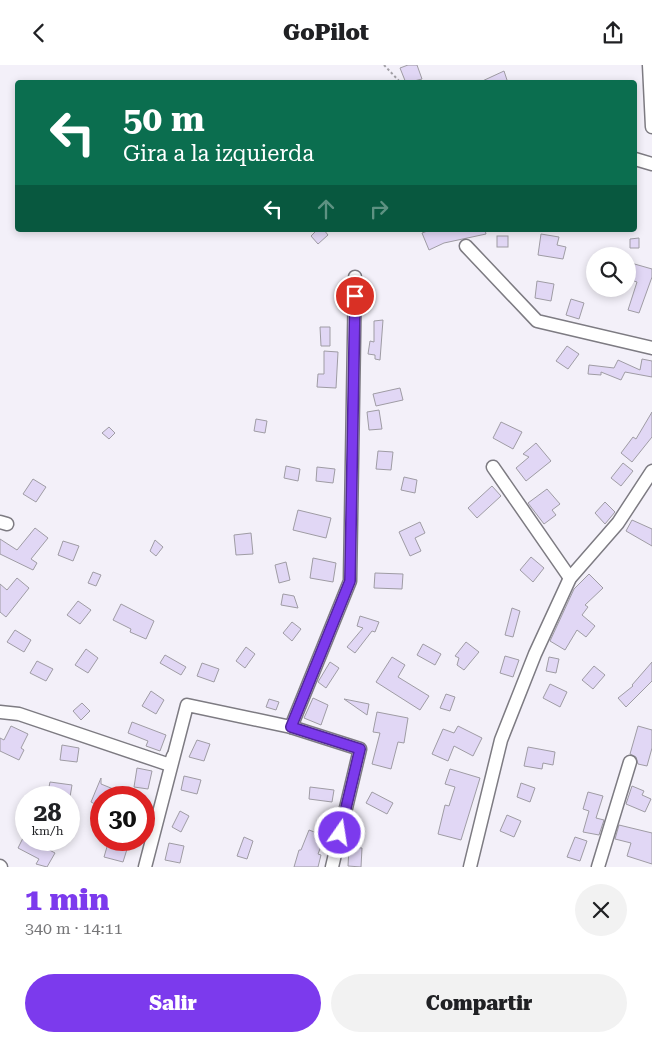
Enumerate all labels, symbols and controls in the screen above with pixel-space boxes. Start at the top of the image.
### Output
icon: back [25,19,53,47]
icon: share [599,19,627,47]
text: GoPilot [283,20,369,45]
text: 50 m [123,99,205,140]
icon: left [40,100,105,165]
text: Gira a la izquierda [123,141,314,166]
icon: left [259,195,287,223]
icon: ahead [312,195,340,223]
icon: right [365,195,393,223]
map controls [586,247,636,297]
button: search [586,247,636,297]
pin [334,275,376,317]
icon: arrive [341,282,369,310]
speed limit sign: 30 [90,786,155,851]
text: 28 [33,798,62,827]
position arrow [313,806,365,858]
text: km/h [31,824,64,838]
text: 1 min [25,882,109,917]
button: close [575,884,627,936]
text: 340 m · 14:11 [25,919,123,938]
button: Salir [25,974,321,1032]
button: Compartir [331,974,627,1032]

